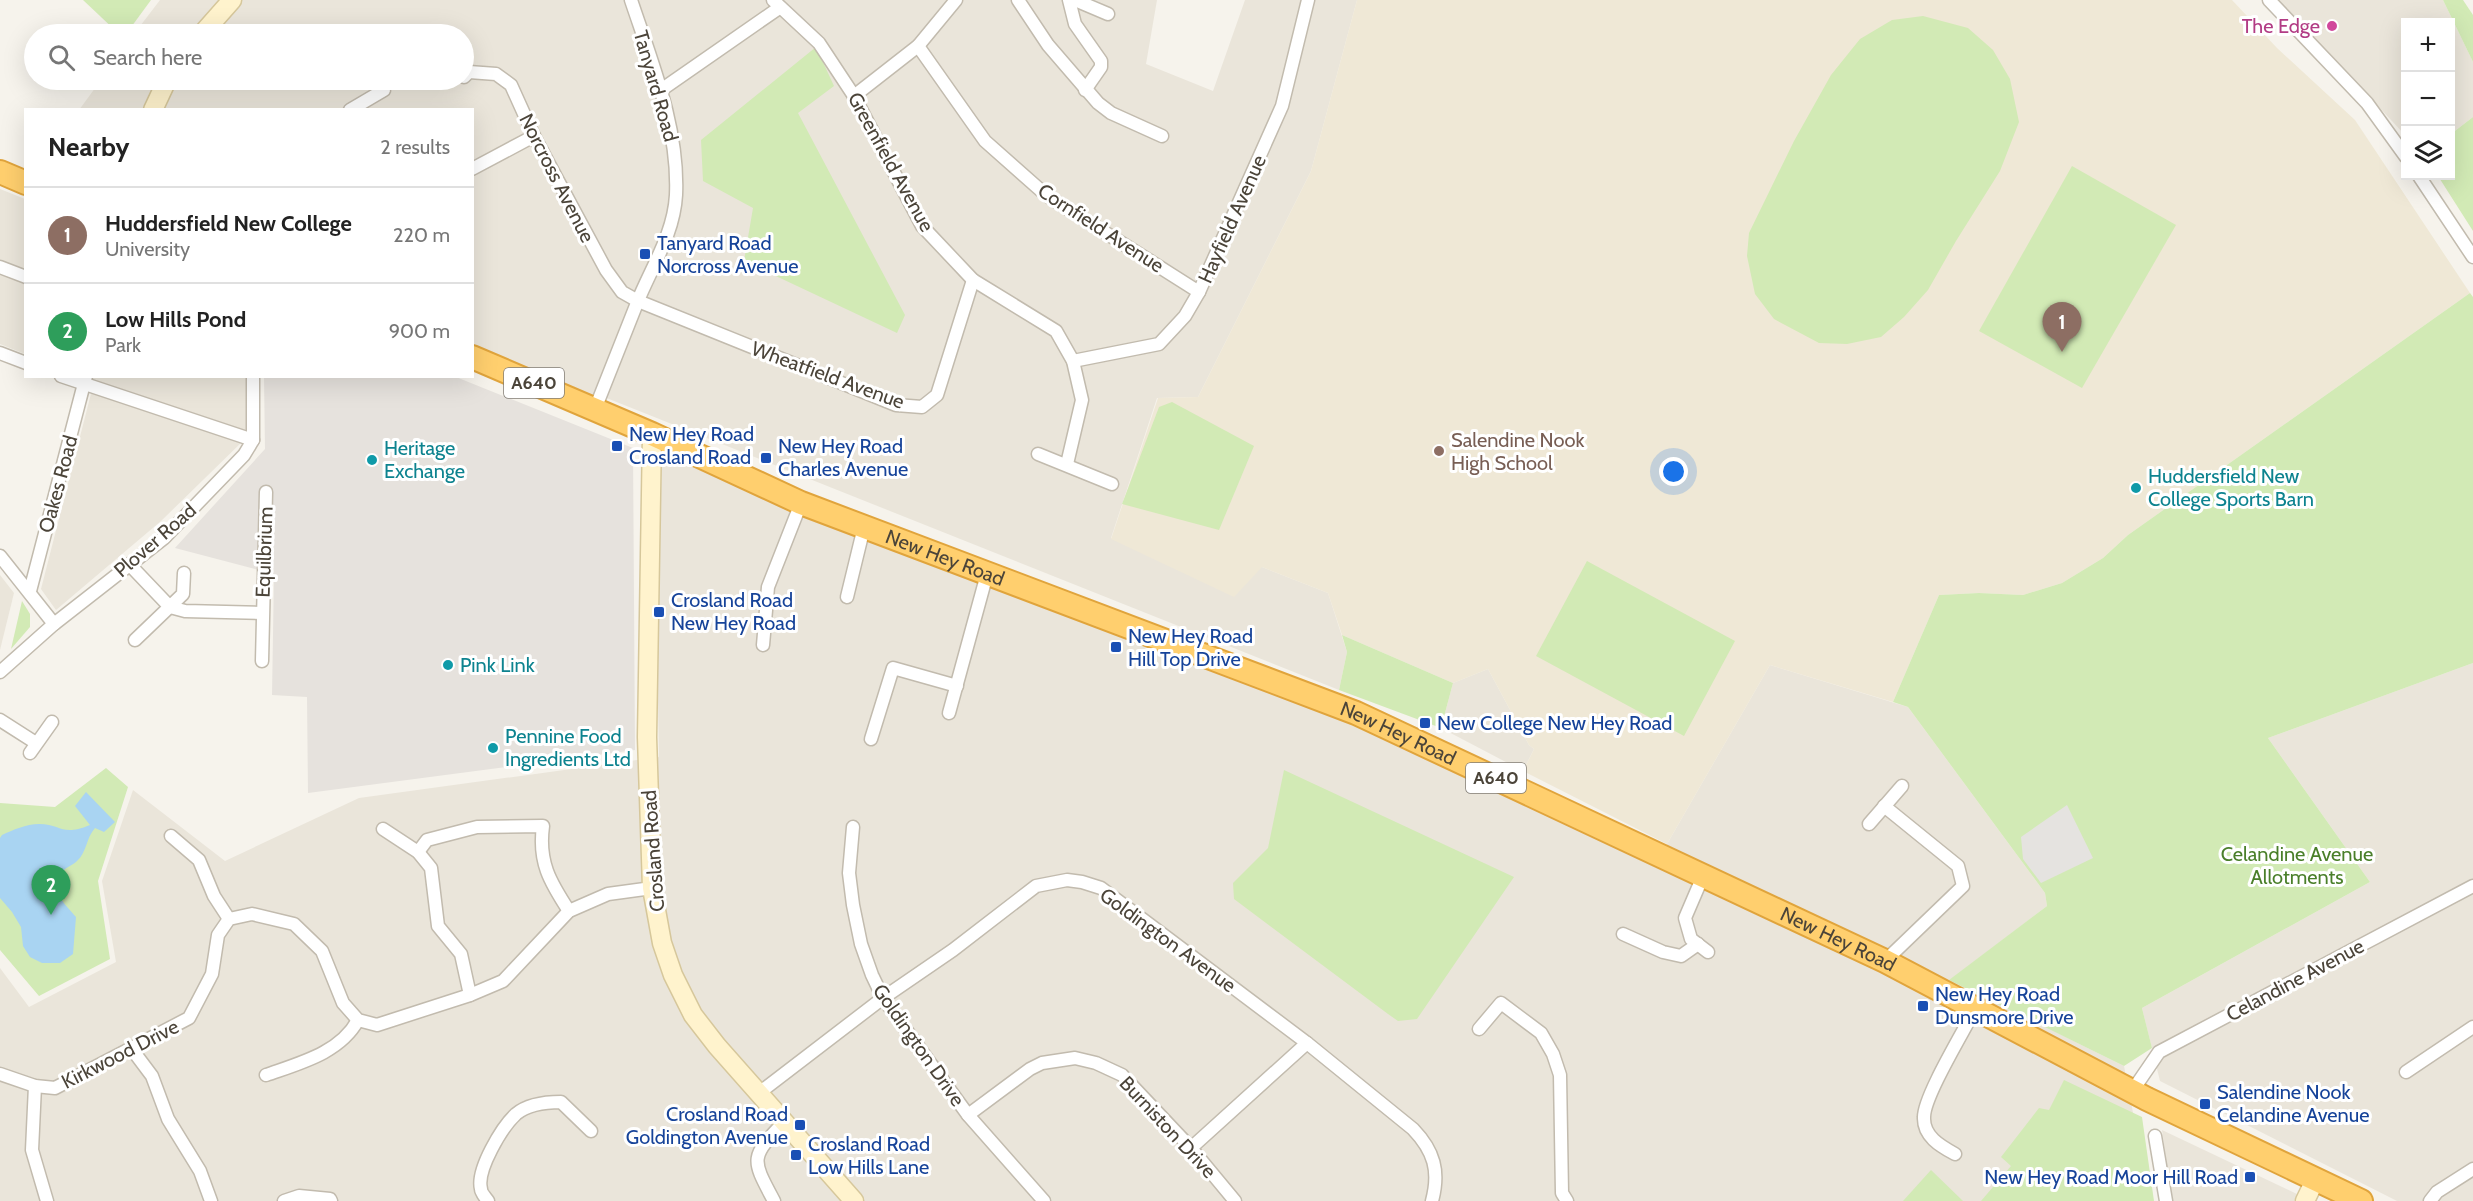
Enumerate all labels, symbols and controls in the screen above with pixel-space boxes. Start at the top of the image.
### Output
place label: The Edge [2242,14,2320,38]
map controls [2401,18,2455,180]
button: + [2401,18,2455,72]
marker: The Edge [2325,19,2339,33]
search box [24,24,474,90]
street label: Tanyard Road [629,28,683,144]
icon: search [45,41,78,74]
text: Search here [93,44,202,71]
button: − [2401,72,2455,126]
street label: Greenfield Avenue [843,88,939,236]
street label: Norcross Avenue [514,110,600,246]
button: layers [2401,126,2455,180]
text: Nearby [48,131,129,163]
text: 2 results [380,135,450,159]
street label: Hayfield Avenue [1193,151,1271,287]
street label: Cornfield Avenue [1034,178,1168,278]
text: Huddersfield New College [105,210,352,237]
text: 1 [64,223,71,247]
text: 220 m [393,223,450,247]
place label: Tanyard Road Norcross Avenue [657,231,798,278]
text: University [105,237,190,261]
marker: Tanyard Road Norcross Avenue [638,247,652,261]
pin: 1 [2042,302,2082,352]
text: Low Hills Pond [105,306,246,333]
text: 2 [62,319,73,343]
text: 900 m [389,319,450,343]
text: Park [105,333,141,357]
street label: Wheatfield Avenue [748,336,908,414]
road number: A640 [504,368,564,398]
place label: New Hey Road Crosland Road [629,422,754,469]
place label: Salendine Nook High School [1451,428,1584,475]
street label: Oakes Road [34,433,82,535]
place label: New Hey Road Charles Avenue [778,434,908,481]
place label: Heritage Exchange [384,436,465,483]
marker: New Hey Road Crosland Road [610,439,624,453]
marker: Salendine Nook High School [1432,444,1446,458]
marker: New Hey Road Charles Avenue [759,451,773,465]
marker: Heritage Exchange [365,453,379,467]
your location [1659,457,1688,486]
place label: Huddersfield New College Sports Barn [2148,464,2314,511]
marker: Huddersfield New College Sports Barn [2129,481,2143,495]
street label: Plover Road [109,498,201,582]
street label: Equilbrium [250,506,278,598]
street label: New Hey Road [882,524,1008,591]
place label: Crosland Road New Hey Road [671,588,796,635]
marker: Crosland Road New Hey Road [652,605,666,619]
place label: New Hey Road Hill Top Drive [1128,624,1253,671]
marker: New Hey Road Hill Top Drive [1109,640,1123,654]
place label: Pink Link [460,653,535,677]
marker: Pink Link [441,658,455,672]
street label: New Hey Road [1337,696,1460,770]
place label: New College New Hey Road [1437,711,1672,735]
marker: New College New Hey Road [1418,716,1432,730]
place label: Pennine Food Ingredients Ltd [505,724,631,771]
marker: Pennine Food Ingredients Ltd [486,741,500,755]
road number: A640 [1466,763,1526,793]
street label: Crosland Road [637,789,669,913]
park label: Celandine Avenue Allotments [2221,842,2373,889]
pin: 2 [32,866,70,915]
street label: Goldington Avenue [1095,883,1241,997]
street label: New Hey Road [1777,902,1900,977]
street label: Celandine Avenue [2222,934,2368,1026]
street label: Goldington Drive [868,979,970,1111]
place label: New Hey Road Dunsmore Drive [1935,982,2074,1029]
marker: New Hey Road Dunsmore Drive [1916,999,1930,1013]
street label: Kirkwood Drive [57,1014,183,1094]
street label: Burniston Drive [1115,1071,1221,1183]
place label: Salendine Nook Celandine Avenue [2217,1080,2369,1127]
marker: Salendine Nook Celandine Avenue [2198,1097,2212,1111]
place label: Crosland Road Goldington Avenue [626,1102,788,1149]
marker: Crosland Road Goldington Avenue [793,1118,807,1132]
place label: Crosland Road Low Hills Lane [808,1132,930,1179]
marker: Crosland Road Low Hills Lane [789,1148,803,1162]
place label: New Hey Road Moor Hill Road [1984,1165,2238,1189]
marker: New Hey Road Moor Hill Road [2243,1170,2257,1184]

